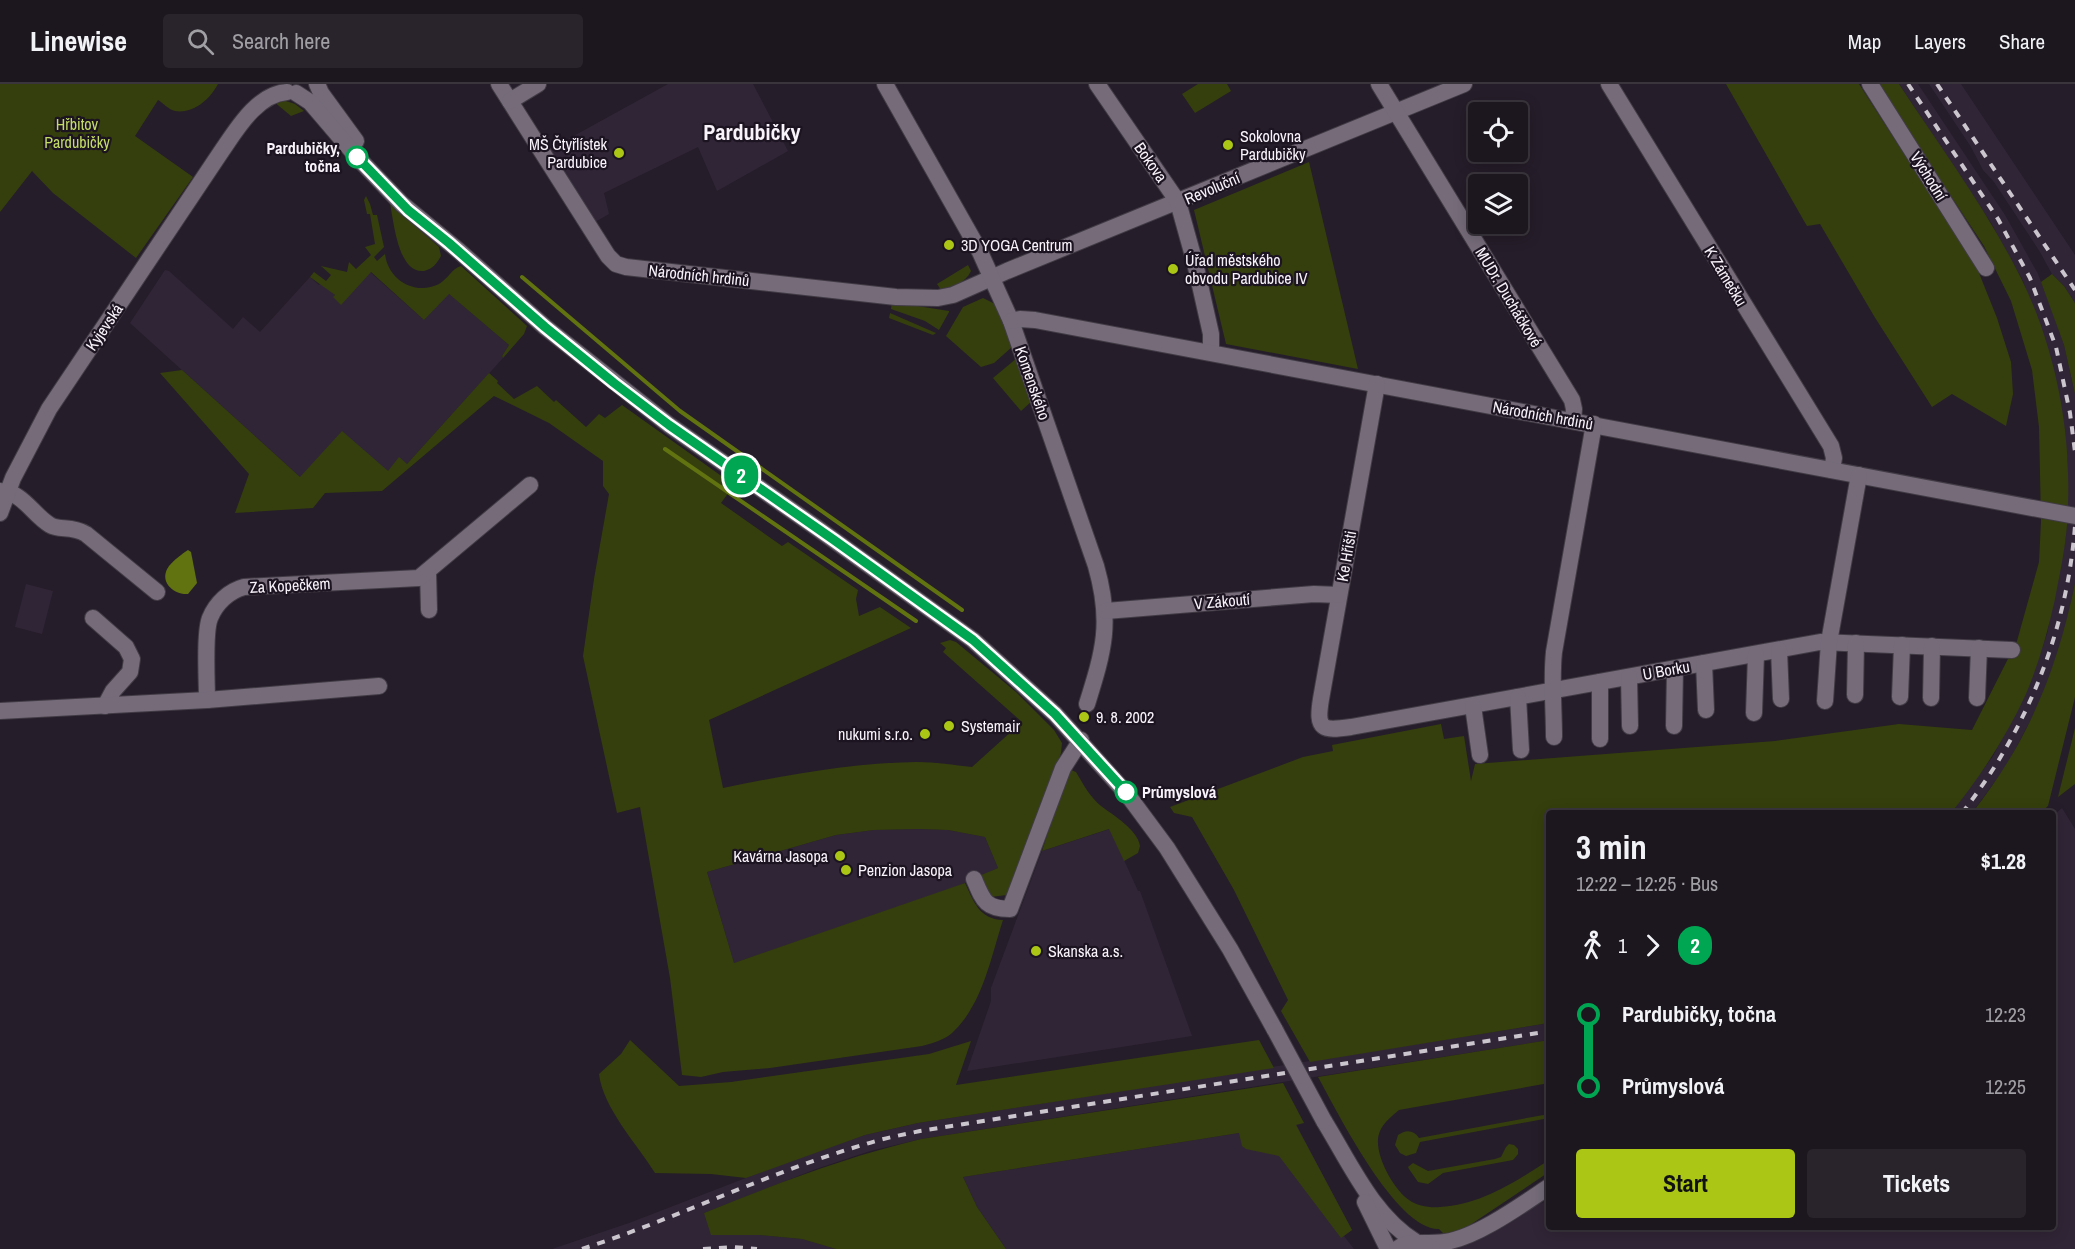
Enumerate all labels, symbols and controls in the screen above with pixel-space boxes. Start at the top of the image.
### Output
search box [163,14,583,68]
text: Linewise [30,22,127,60]
icon: search [184,25,217,58]
text: Search here [232,26,330,56]
text: Map [1848,27,1881,56]
text: Layers [1914,27,1966,56]
text: Share [1999,27,2045,56]
map controls [1468,102,1528,234]
button: locate [1468,102,1528,162]
park label: Hřbitov Pardubičky [44,113,110,153]
district label: Pardubičky [703,117,801,147]
place label: Sokolovna Pardubičky [1240,125,1306,165]
place label: MŠ Čtyřlístek Pardubice [529,133,607,173]
place label: Pardubičky, točna [267,137,341,177]
street label: Bokova [1129,138,1173,187]
marker: Sokolovna Pardubičky [1221,138,1235,152]
marker: Pardubičky, točna [346,146,368,168]
marker: MŠ Čtyřlístek Pardubice [612,146,626,160]
street label: Východní [1905,147,1953,205]
street label: Revoluční [1181,166,1243,210]
button: layers [1468,174,1528,234]
place label: 3D YOGA Centrum [961,234,1072,256]
marker: 3D YOGA Centrum [942,238,956,252]
street label: K Zámečku [1699,242,1753,310]
street label: MUDr. Ducháčkové [1470,243,1548,351]
place label: Úřad městského obvodu Pardubice IV [1185,249,1308,289]
street label: Národních hrdinů [647,259,751,291]
marker: Úřad městského obvodu Pardubice IV [1166,262,1180,276]
street label: Kyjevská [80,299,128,355]
street label: Komenského [1010,343,1056,423]
street label: Národních hrdinů [1491,395,1595,435]
line badge: 2 [722,456,760,494]
text: 2 [736,461,746,490]
street label: Ke Hřišti [1331,529,1361,583]
street label: Za Kopečkem [249,572,331,598]
street label: V Zákoutí [1193,588,1251,614]
street label: U Borku [1641,655,1691,685]
place label: 9. 8. 2002 [1096,706,1154,728]
marker: 9. 8. 2002 [1077,710,1091,724]
place label: Systemair [961,715,1021,737]
marker: Systemair [942,719,956,733]
place label: nukumi s.r.o. [838,723,913,745]
marker: nukumi s.r.o. [918,727,932,741]
marker: Průmyslová [1115,781,1137,803]
place label: Průmyslová [1142,781,1217,803]
text: 3 min [1576,825,1647,869]
place label: Kavárna Jasopa [733,845,829,867]
text: $1.28 [1981,846,2026,876]
marker: Kavárna Jasopa [833,849,847,863]
place label: Penzion Jasopa [858,859,953,881]
marker: Penzion Jasopa [839,863,853,877]
text: 12:22 – 12:25 · Bus [1576,870,1718,897]
icon: walk [1576,929,1609,962]
icon: forward [1636,929,1669,962]
text: 2 [1690,931,1700,960]
text: 1 [1618,932,1627,959]
place label: Skanska a.s. [1048,940,1123,962]
marker: Skanska a.s. [1029,944,1043,958]
text: Pardubičky, točna [1622,999,1776,1029]
text: 12:23 [1985,1001,2026,1028]
text: Průmyslová [1622,1071,1724,1101]
text: 12:25 [1985,1073,2026,1100]
button: Start [1576,1149,1795,1218]
button: Tickets [1807,1149,2026,1218]

